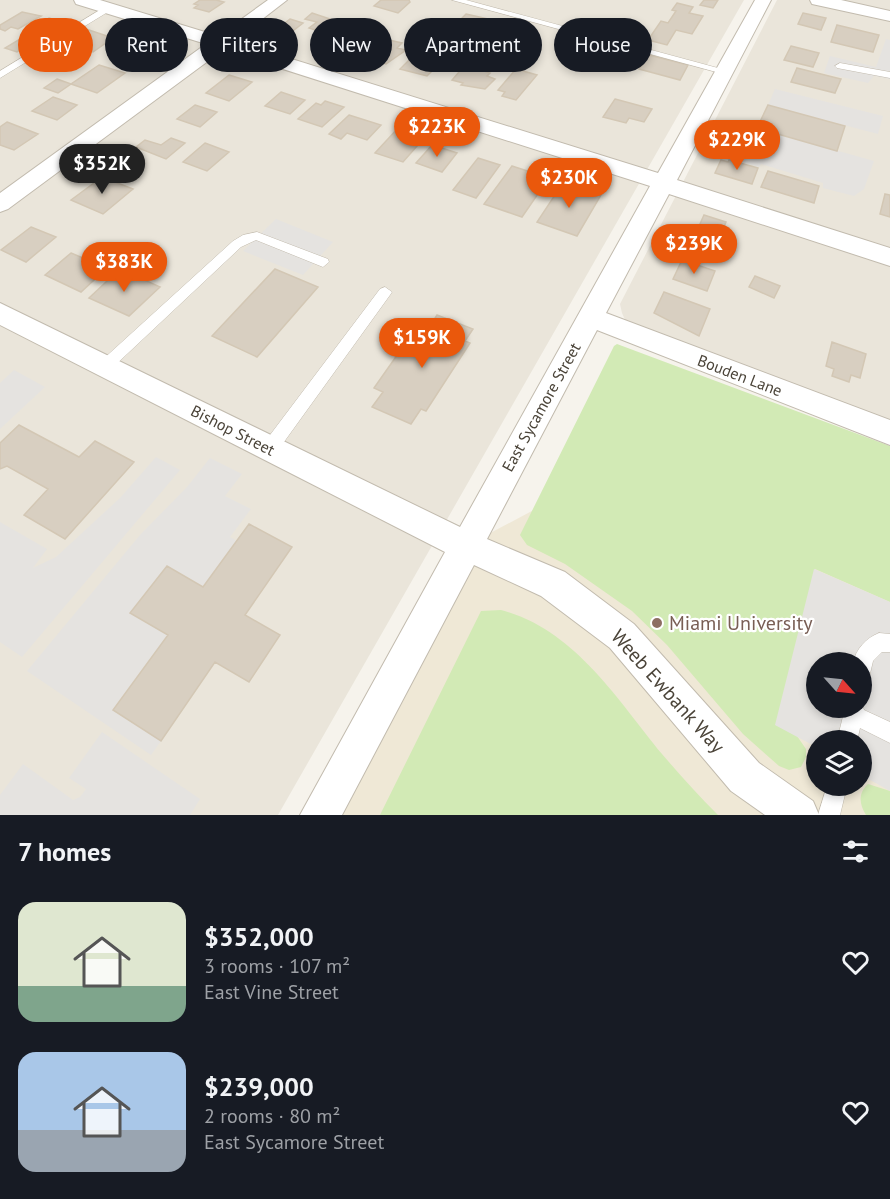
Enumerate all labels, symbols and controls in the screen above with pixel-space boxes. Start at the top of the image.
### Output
chip: Buy [18,18,93,72]
chip: Rent [105,18,188,72]
chip: Filters [200,18,298,72]
chip: New [310,18,392,72]
chip: Apartment [404,18,542,72]
chip: House [554,18,652,72]
pin: $223K [395,107,479,158]
text: $223K [408,113,466,139]
pin: $229K [695,120,779,171]
text: $229K [708,126,766,152]
pin: $352K [60,144,144,195]
text: $352K [73,150,131,176]
pin: $230K [527,158,611,209]
text: $230K [540,164,598,190]
pin: $239K [652,224,736,275]
text: $239K [665,230,723,256]
pin: $383K [82,242,166,293]
text: $383K [95,248,153,274]
pin: $159K [380,318,464,369]
text: $159K [393,324,451,350]
street label: East Sycamore Street [497,339,585,475]
street label: Bouden Lane [695,350,785,400]
street label: Bishop Street [188,400,279,460]
place label: Miami University [669,610,813,636]
marker: Miami University [650,616,664,630]
street label: Weeb Ewbank Way [605,624,731,759]
north arrow [806,652,872,718]
map controls [806,652,872,796]
button: layers [806,730,872,796]
text: 7 homes [18,835,111,868]
icon: filters [839,835,872,868]
text: $352,000 [204,920,314,953]
icon: home [66,926,138,998]
icon: heart [839,946,872,979]
text: 3 rooms · 107 m² [204,953,350,979]
text: East Vine Street [204,979,339,1005]
text: $239,000 [204,1070,314,1103]
icon: home [66,1076,138,1148]
icon: heart [839,1096,872,1129]
text: 2 rooms · 80 m² [204,1103,340,1129]
text: East Sycamore Street [204,1129,384,1155]

